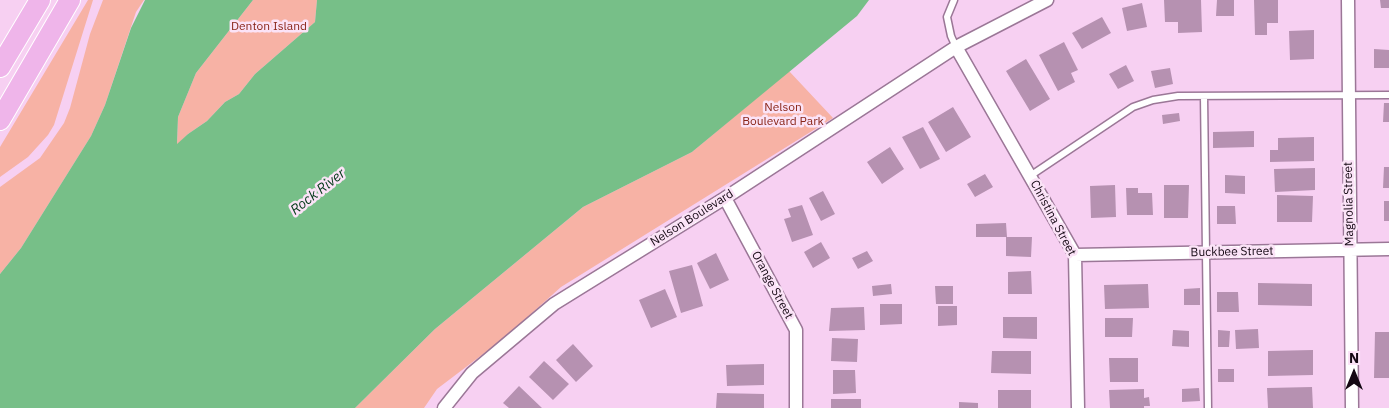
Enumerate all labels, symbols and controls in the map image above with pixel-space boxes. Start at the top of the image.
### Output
park label: Denton Island [231,20,307,34]
park label: Nelson Boulevard Park [742,101,824,129]
street label: Magnolia Street [1341,162,1357,246]
water label: Rock River [287,165,349,219]
street label: Christina Street [1027,178,1079,258]
street label: Nelson Boulevard [648,187,736,249]
street label: Buckbee Street [1190,244,1274,260]
street label: Orange Street [748,249,796,321]
north arrow [1329,348,1379,398]
text: N [1349,349,1359,367]

